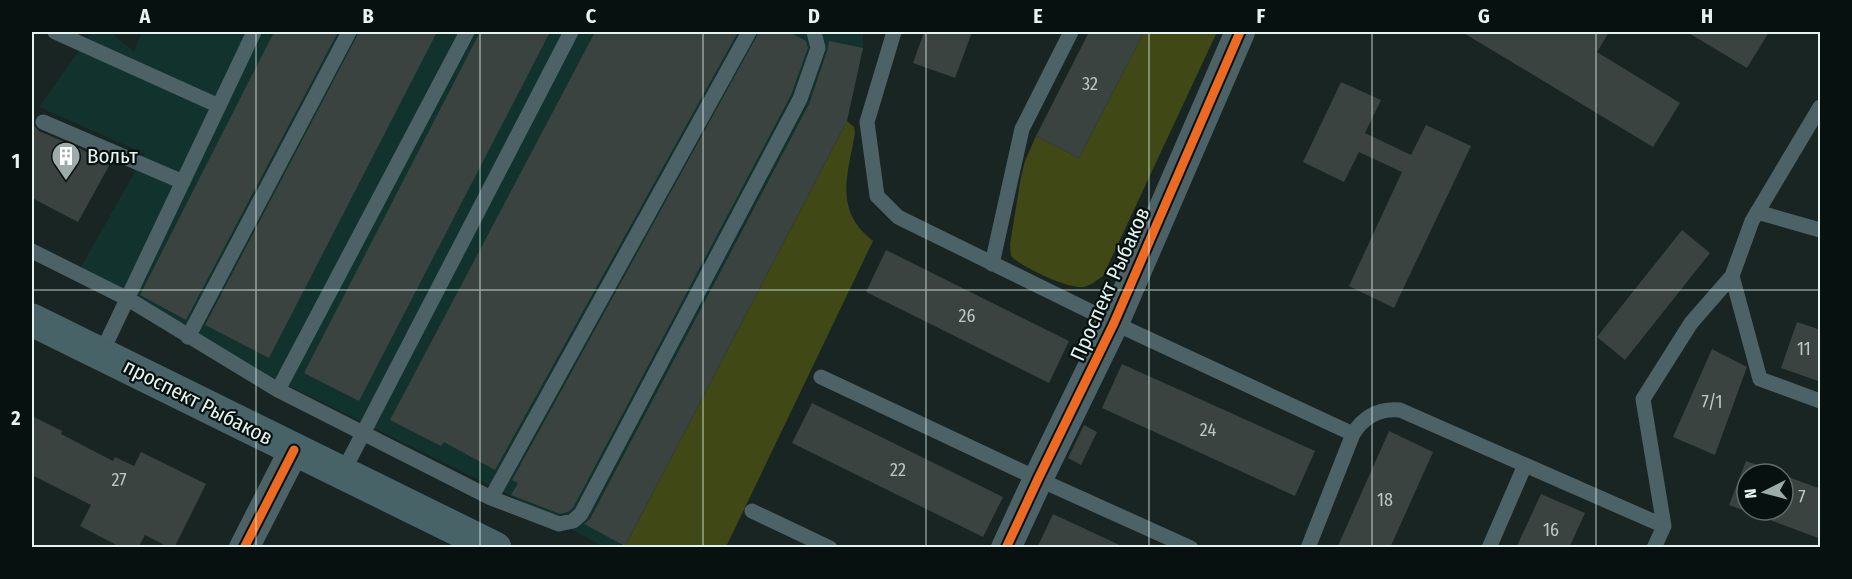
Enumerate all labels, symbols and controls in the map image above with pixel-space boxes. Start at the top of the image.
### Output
text: A [139,4,152,28]
text: B [362,4,374,28]
text: C [586,4,597,28]
text: D [808,4,820,28]
text: E [1033,4,1043,28]
text: F [1257,4,1266,28]
text: G [1478,4,1490,28]
text: H [1701,4,1713,28]
house number: 32 [1082,73,1098,95]
building icon: Вольт [50,140,82,182]
place label: Вольт [87,143,138,169]
text: 1 [12,149,20,173]
street label: Проспект Рыбаков [1064,203,1156,365]
house number: 26 [959,305,976,327]
house number: 11 [1797,338,1811,360]
street label: проспект Рыбаков [119,353,277,451]
house number: 7/1 [1702,391,1722,413]
text: 2 [10,406,21,430]
house number: 24 [1200,419,1216,441]
house number: 22 [890,459,906,481]
north arrow [1735,462,1795,522]
house number: 27 [111,469,127,491]
house number: 7 [1798,486,1806,508]
text: N [1741,488,1761,499]
house number: 18 [1377,489,1393,511]
house number: 16 [1543,519,1559,541]

